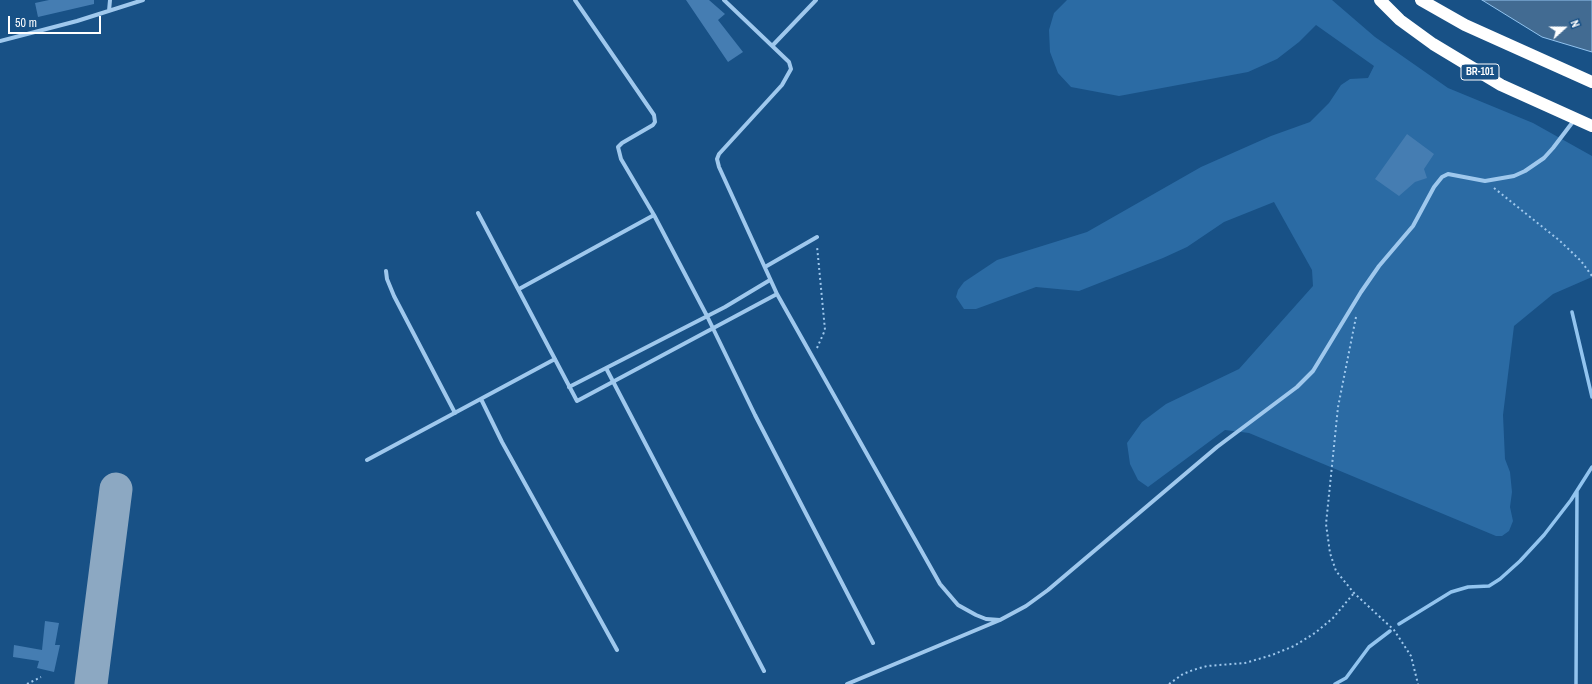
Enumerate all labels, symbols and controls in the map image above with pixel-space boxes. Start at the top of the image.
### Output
scale bar [10,8,103,34]
north arrow [1544,8,1584,48]
text: 50 m [15,15,37,31]
text: N [1567,18,1583,29]
road number: BR-101 [1461,64,1499,80]

